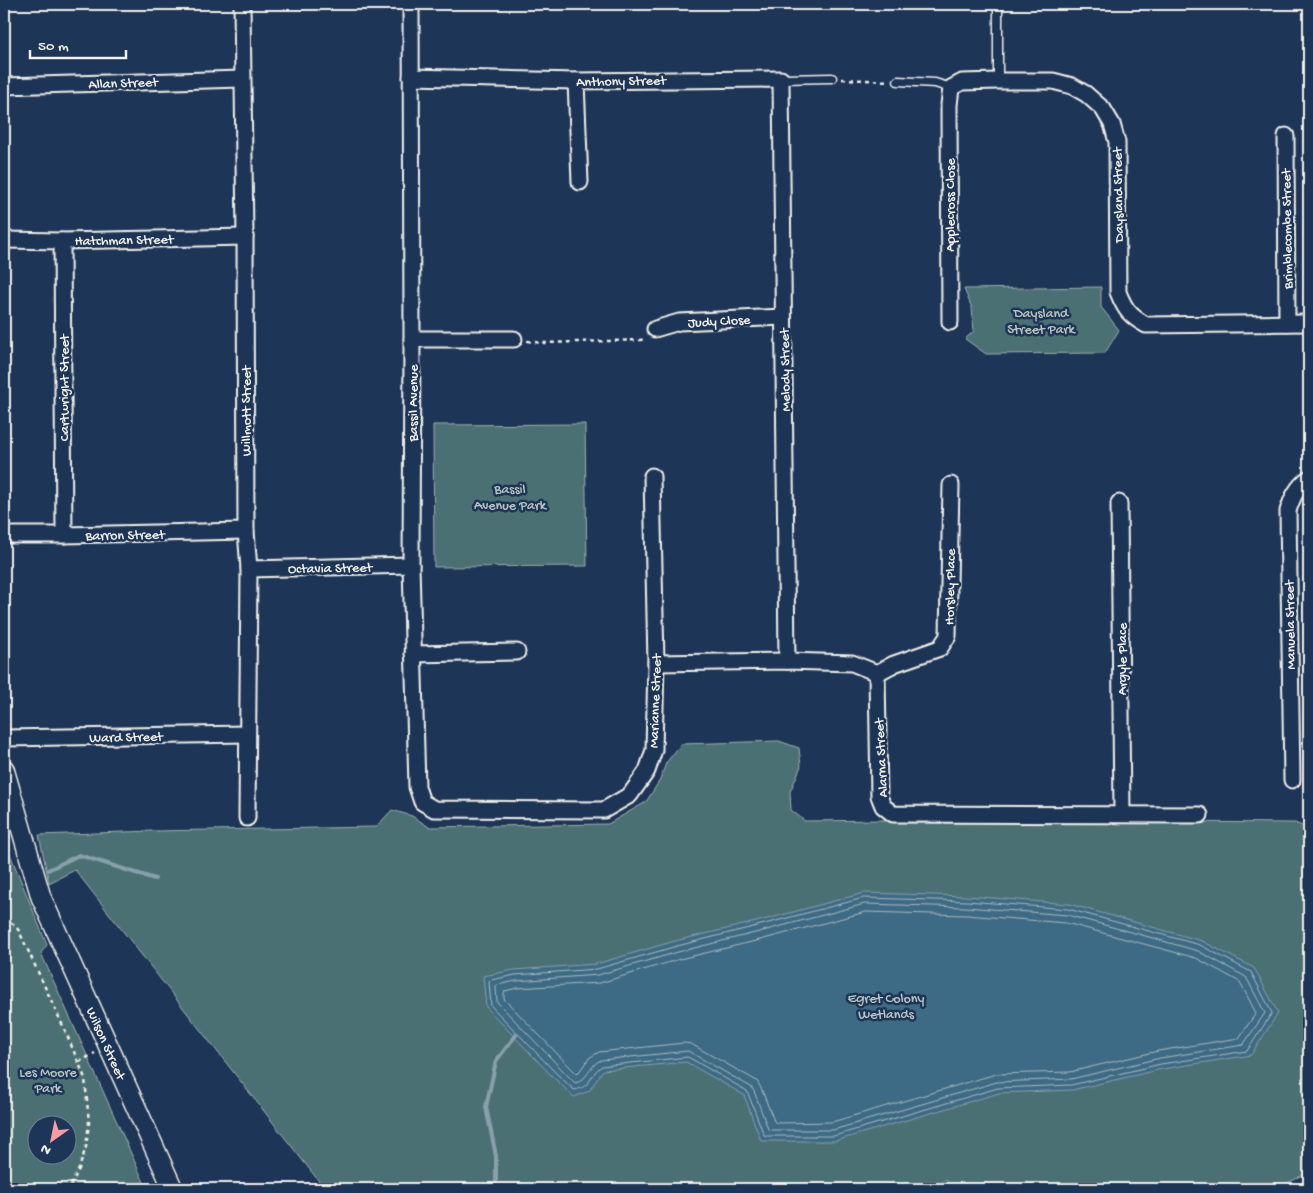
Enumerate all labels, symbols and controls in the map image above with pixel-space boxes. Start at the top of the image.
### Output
scale bar [30,28,126,60]
text: 50 m [38,38,69,56]
street label: Anthony Street [576,73,667,92]
street label: Allan Street [88,75,159,94]
street label: Daysland Street [1110,146,1129,244]
street label: Applecross Close [943,158,960,252]
street label: Brimblecombe Street [1279,168,1298,290]
street label: Hatchman Street [75,232,175,251]
park label: Daysland Street Park [1007,306,1076,339]
street label: Judy Close [687,312,752,333]
street label: Melody Street [777,327,796,412]
street label: Cartwright Street [57,333,74,441]
street label: Bassil Avenue [406,364,423,442]
street label: Willmott Street [239,365,256,456]
park label: Bassil Avenue Park [474,482,548,515]
street label: Barron Street [84,527,166,546]
street label: Horsley Place [942,548,961,625]
street label: Octavia Street [288,560,374,579]
street label: Manuela Street [1282,579,1301,670]
street label: Argyle Place [1115,622,1132,695]
street label: Marianne Street [646,652,667,749]
street label: Alarna Street [872,717,893,798]
street label: Ward Street [89,729,164,748]
park label: Egret Colony Wetlands [848,991,924,1024]
street label: Wilson Street [81,1005,129,1084]
park label: Les Moore Park [19,1065,77,1098]
north arrow [28,1116,78,1166]
text: N [38,1139,55,1158]

